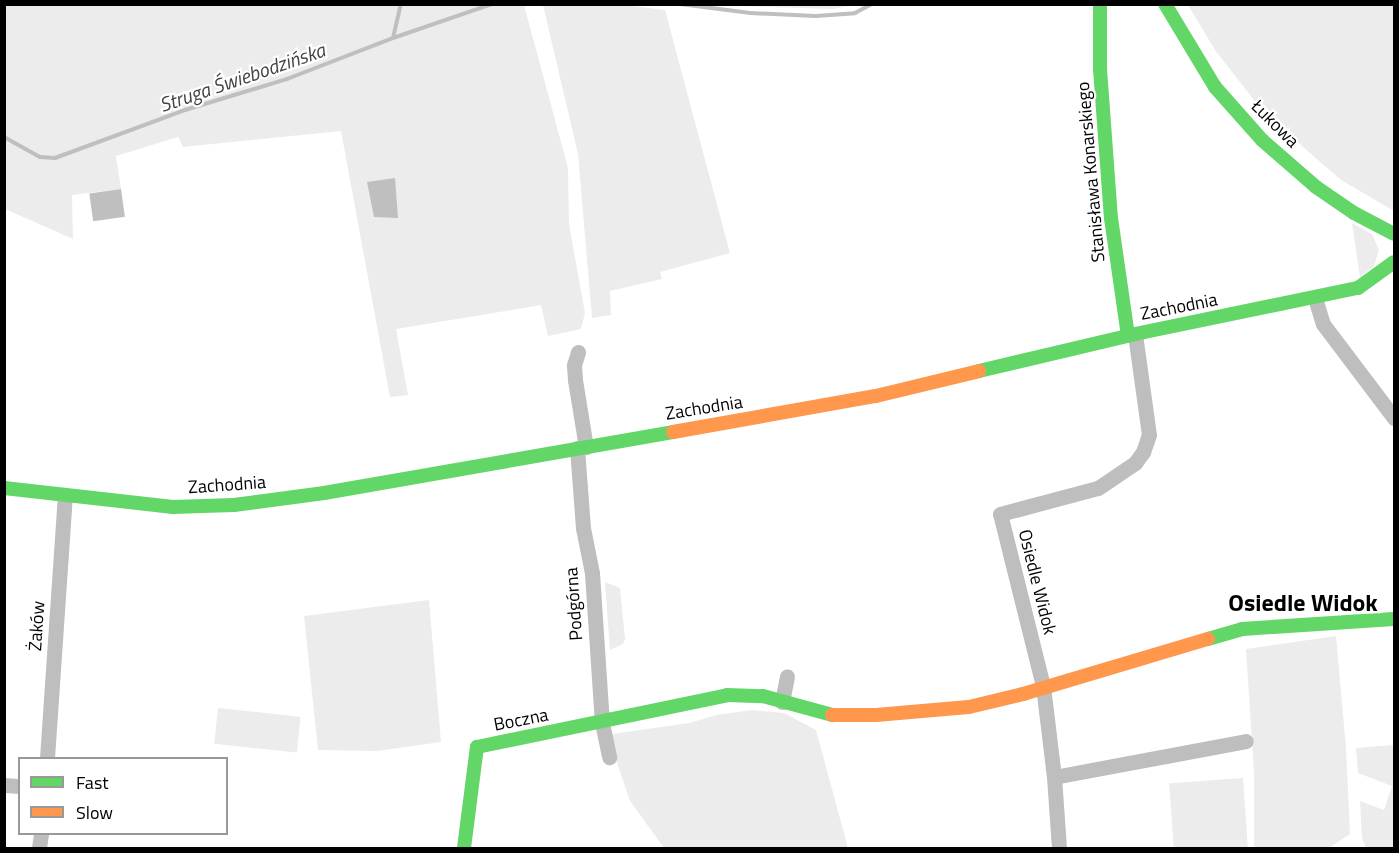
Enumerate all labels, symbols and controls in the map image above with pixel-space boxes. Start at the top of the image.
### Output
water label: Struga Świebodzińska [156,37,328,117]
street label: Stanisława Konarskiego [1072,81,1110,263]
street label: Łukowa [1247,96,1303,152]
street label: Zachodnia [1139,289,1219,325]
street label: Zachodnia [664,391,744,425]
street label: Zachodnia [187,472,267,498]
street label: Osiedle Widok [1014,527,1060,637]
street label: Podgórna [561,567,587,641]
district label: Osiedle Widok [1228,589,1378,617]
street label: Żaków [24,600,50,652]
street label: Boczna [492,704,550,736]
legend [18,757,228,835]
text: Fast [76,769,109,796]
text: Slow [76,799,113,826]

